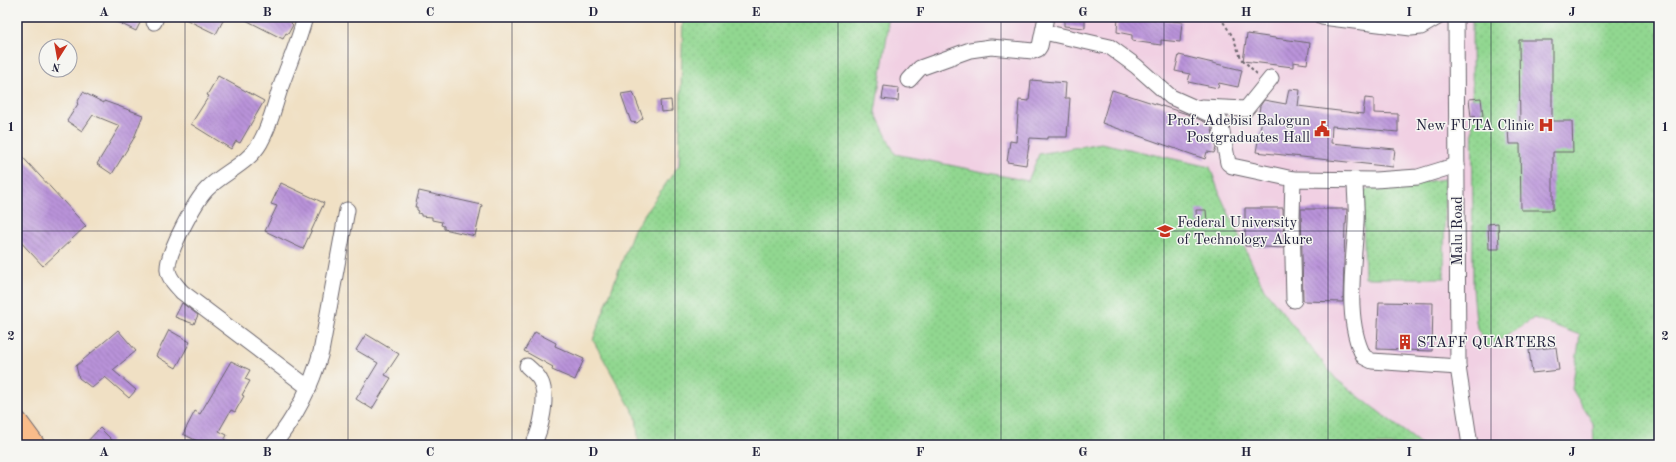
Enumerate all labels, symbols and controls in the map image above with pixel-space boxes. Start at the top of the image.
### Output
text: A [99,6,109,19]
text: B [262,6,272,19]
text: C [426,6,434,19]
text: D [588,6,598,19]
text: E [752,6,761,19]
text: F [916,6,925,19]
text: G [1078,6,1088,19]
text: H [1241,6,1252,19]
text: I [1406,6,1412,19]
text: J [1568,6,1576,19]
north arrow [38,38,78,78]
text: N [51,60,62,73]
place label: Prof. Adebisi Balogun Postgraduates Hall [1167,114,1310,146]
hospital icon: New FUTA Clinic [1537,116,1555,134]
place label: New FUTA Clinic [1416,119,1534,134]
public building icon: Prof. Adebisi Balogun Postgraduates Hall [1313,120,1331,138]
text: 1 [7,121,15,134]
text: 1 [1661,121,1669,134]
street label: Malu Road [1451,196,1466,266]
place label: Federal University of Technology Akure [1177,216,1313,248]
school or university icon: Federal University of Technology Akure [1156,222,1174,240]
text: 2 [7,330,15,343]
text: 2 [1661,330,1669,343]
building icon: STAFF QUARTERS [1396,333,1414,351]
place label: STAFF QUARTERS [1417,336,1556,351]
text: A [99,446,109,459]
text: B [262,446,272,459]
text: C [426,446,434,459]
text: D [588,446,598,459]
text: E [752,446,761,459]
text: F [916,446,925,459]
text: G [1078,446,1088,459]
text: H [1241,446,1252,459]
text: I [1406,446,1412,459]
text: J [1568,446,1576,459]

